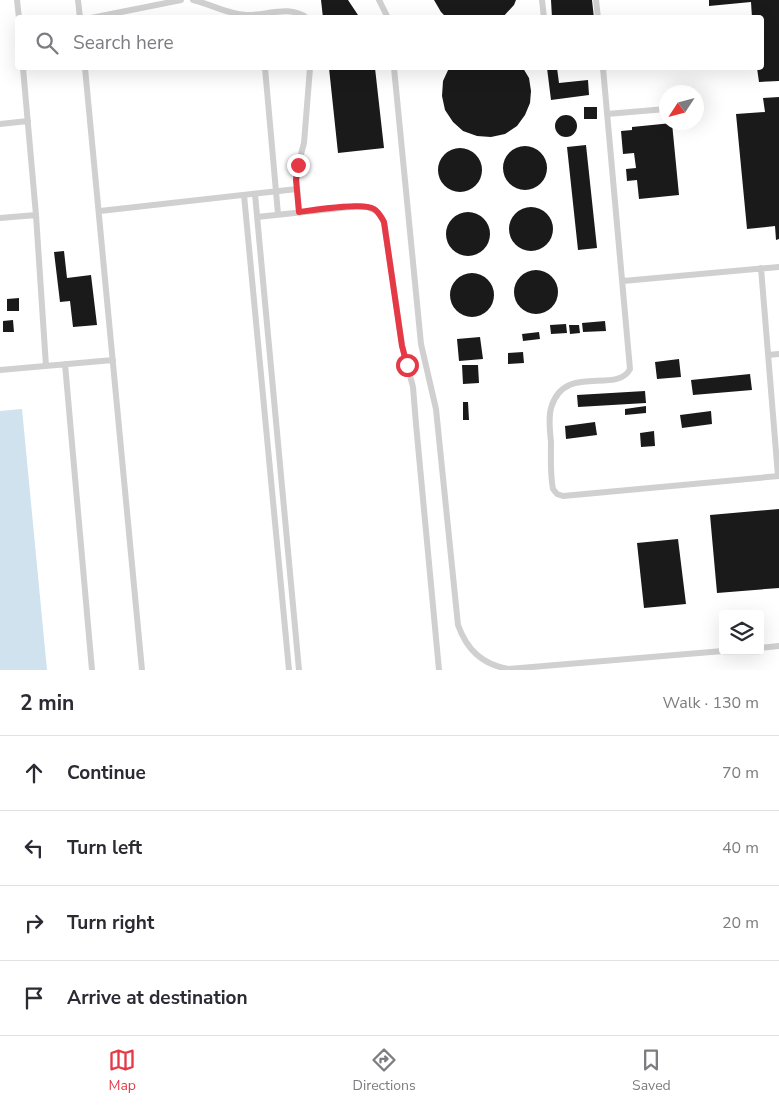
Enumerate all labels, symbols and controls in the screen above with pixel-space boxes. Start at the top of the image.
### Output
search box [15,15,764,70]
icon: search [33,29,61,57]
text: Search here [73,30,174,56]
north arrow [659,85,704,130]
route end [287,154,310,177]
route start [396,354,419,377]
map controls [719,610,764,655]
button: layers [719,610,764,655]
text: 2 min [20,689,74,717]
text: Walk · 130 m [663,692,759,714]
icon: ahead [20,759,48,787]
text: Continue [67,760,146,786]
text: 70 m [722,762,759,784]
icon: left [20,834,48,862]
text: Turn left [67,835,142,861]
text: 40 m [722,837,759,859]
icon: right [20,909,48,937]
text: Turn right [67,910,154,936]
text: 20 m [722,912,759,934]
icon: arrive [20,984,48,1012]
text: Arrive at destination [67,985,248,1011]
tab: Map [108,1046,136,1095]
tab: Directions [353,1046,416,1095]
tab: Saved [632,1046,671,1095]

